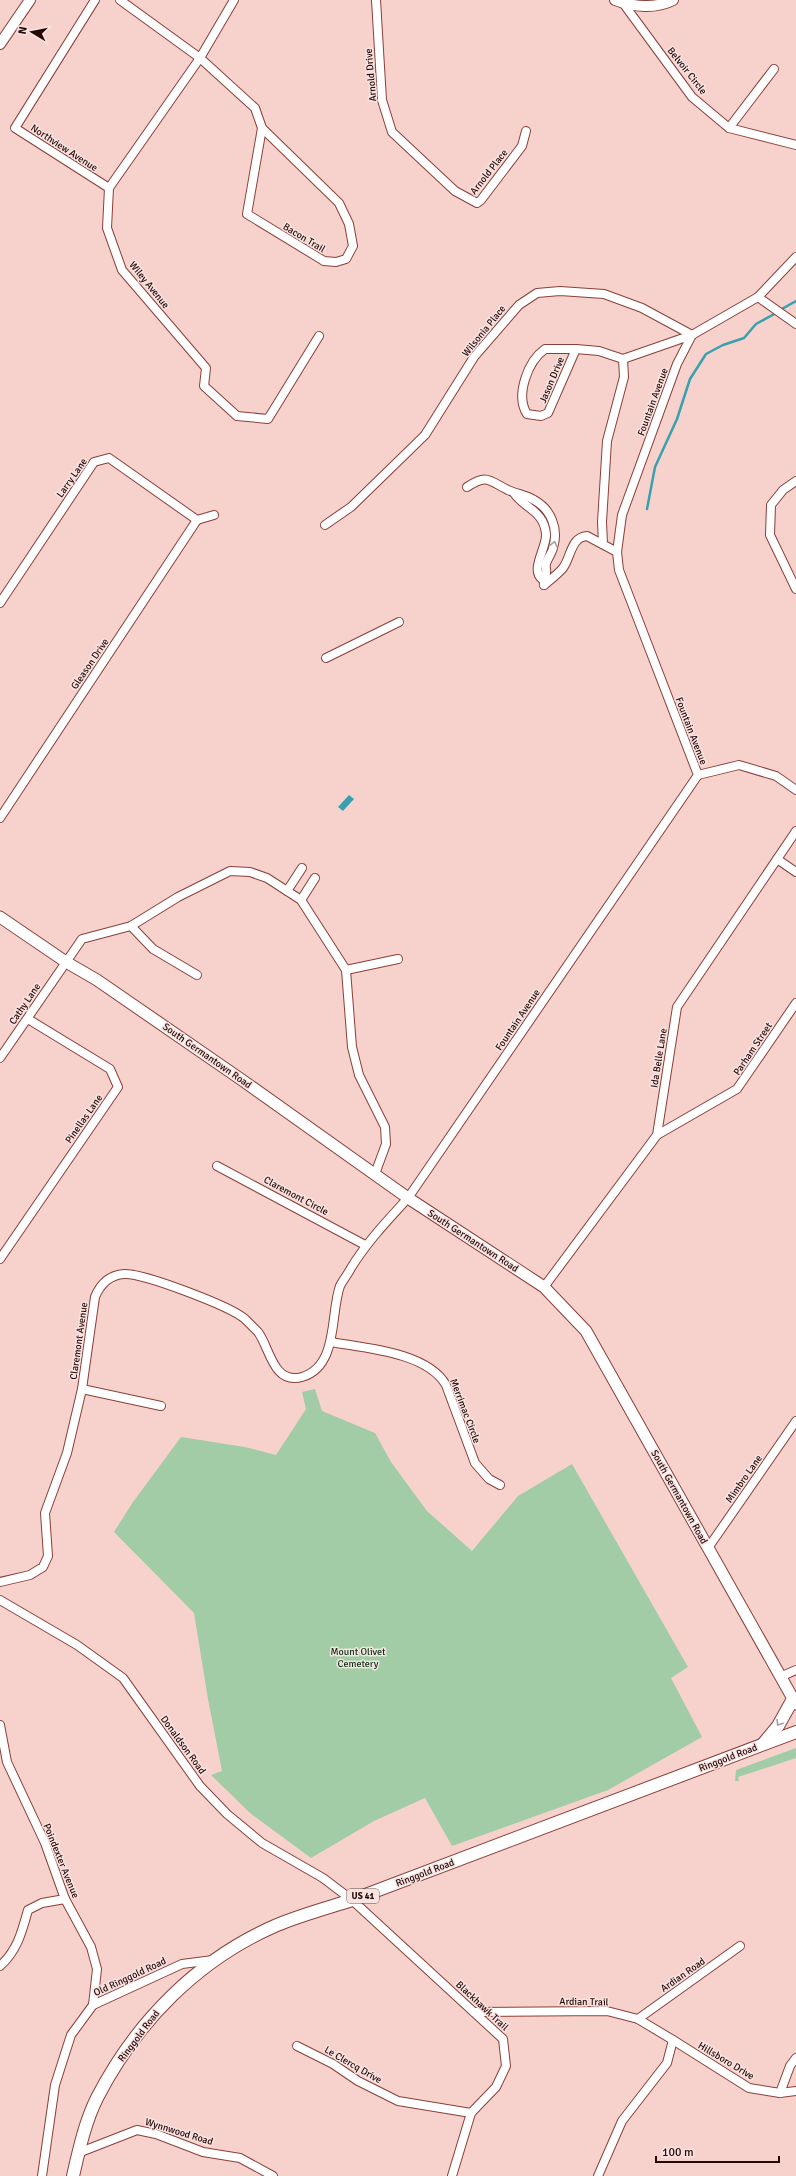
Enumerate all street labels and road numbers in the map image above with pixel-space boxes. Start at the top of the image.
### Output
street label: Belvoir Circle [665,45,709,97]
street label: Arnold Drive [363,48,379,102]
street label: Northview Avenue [28,122,100,174]
street label: Arnold Place [468,147,510,197]
street label: Bacon Trail [281,221,327,255]
street label: Wiley Avenue [126,259,172,311]
street label: Wilsonia Place [460,303,508,359]
street label: Jason Drive [537,355,567,405]
street label: Fountain Avenue [635,366,671,438]
street label: Larry Lane [54,456,90,500]
street label: Gleason Drive [69,636,111,692]
street label: Fountain Avenue [673,696,709,766]
street label: Cathy Lane [7,981,43,1027]
street label: Fountain Avenue [493,987,543,1053]
street label: Parham Street [731,1020,775,1078]
street label: South Germantown Road [160,1021,254,1091]
street label: Ida Belle Lane [648,1027,670,1089]
street label: Pinellas Lane [63,1092,105,1146]
street label: Claremont Circle [262,1174,330,1218]
street label: South Germantown Road [425,1207,521,1275]
street label: Claremont Avenue [68,1301,90,1381]
street label: Merrimac Circle [447,1377,483,1445]
street label: South Germantown Road [648,1448,710,1546]
street label: Mimbro Lane [723,1453,765,1505]
street label: Donaldson Road [158,1714,208,1776]
street label: Ringgold Road [697,1741,759,1775]
street label: Poindexter Avenue [41,1822,81,1900]
street label: Ringgold Road [394,1856,456,1890]
road number: US 41 [347,1889,379,1903]
street label: Old Ringgold Road [92,1955,168,1999]
street label: Ardian Road [658,1955,708,1995]
street label: Blackhawk Trail [453,1979,511,2033]
street label: Ardian Trail [559,1996,609,2008]
street label: Ringgold Road [116,2008,162,2064]
street label: Hillsboro Drive [696,2040,756,2082]
street label: Le Clercq Drive [322,2044,384,2086]
street label: Wynnwood Road [144,2116,214,2148]

